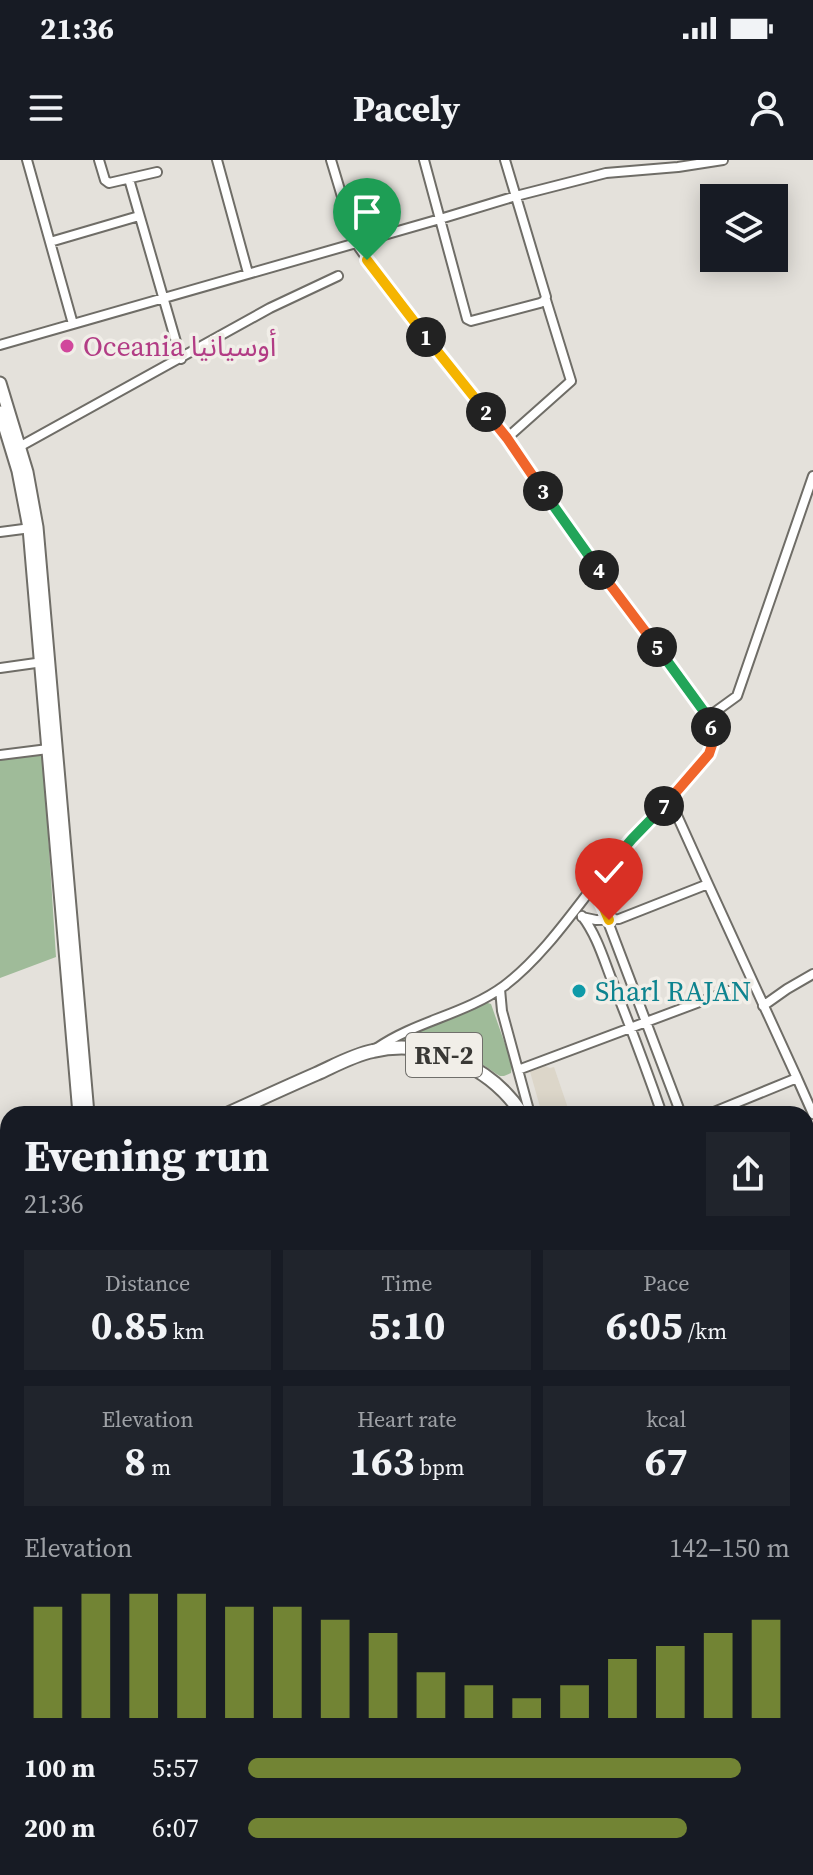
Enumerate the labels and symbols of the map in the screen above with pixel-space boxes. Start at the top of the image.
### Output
pin [333,178,401,260]
pin: 1 [406,317,446,357]
place label: Oceania أوسيانيا [83,327,276,365]
marker: Oceania أوسيانيا [58,337,76,355]
pin: 2 [466,392,506,432]
pin: 3 [523,471,563,511]
pin: 4 [579,550,619,590]
pin: 5 [637,627,677,667]
pin: 6 [691,707,731,747]
pin: 7 [644,786,684,826]
pin [575,838,643,920]
place label: Sharl RAJAN [595,972,751,1010]
marker: Sharl RAJAN [570,982,588,1000]
road number: RN-2 [406,1033,482,1077]

